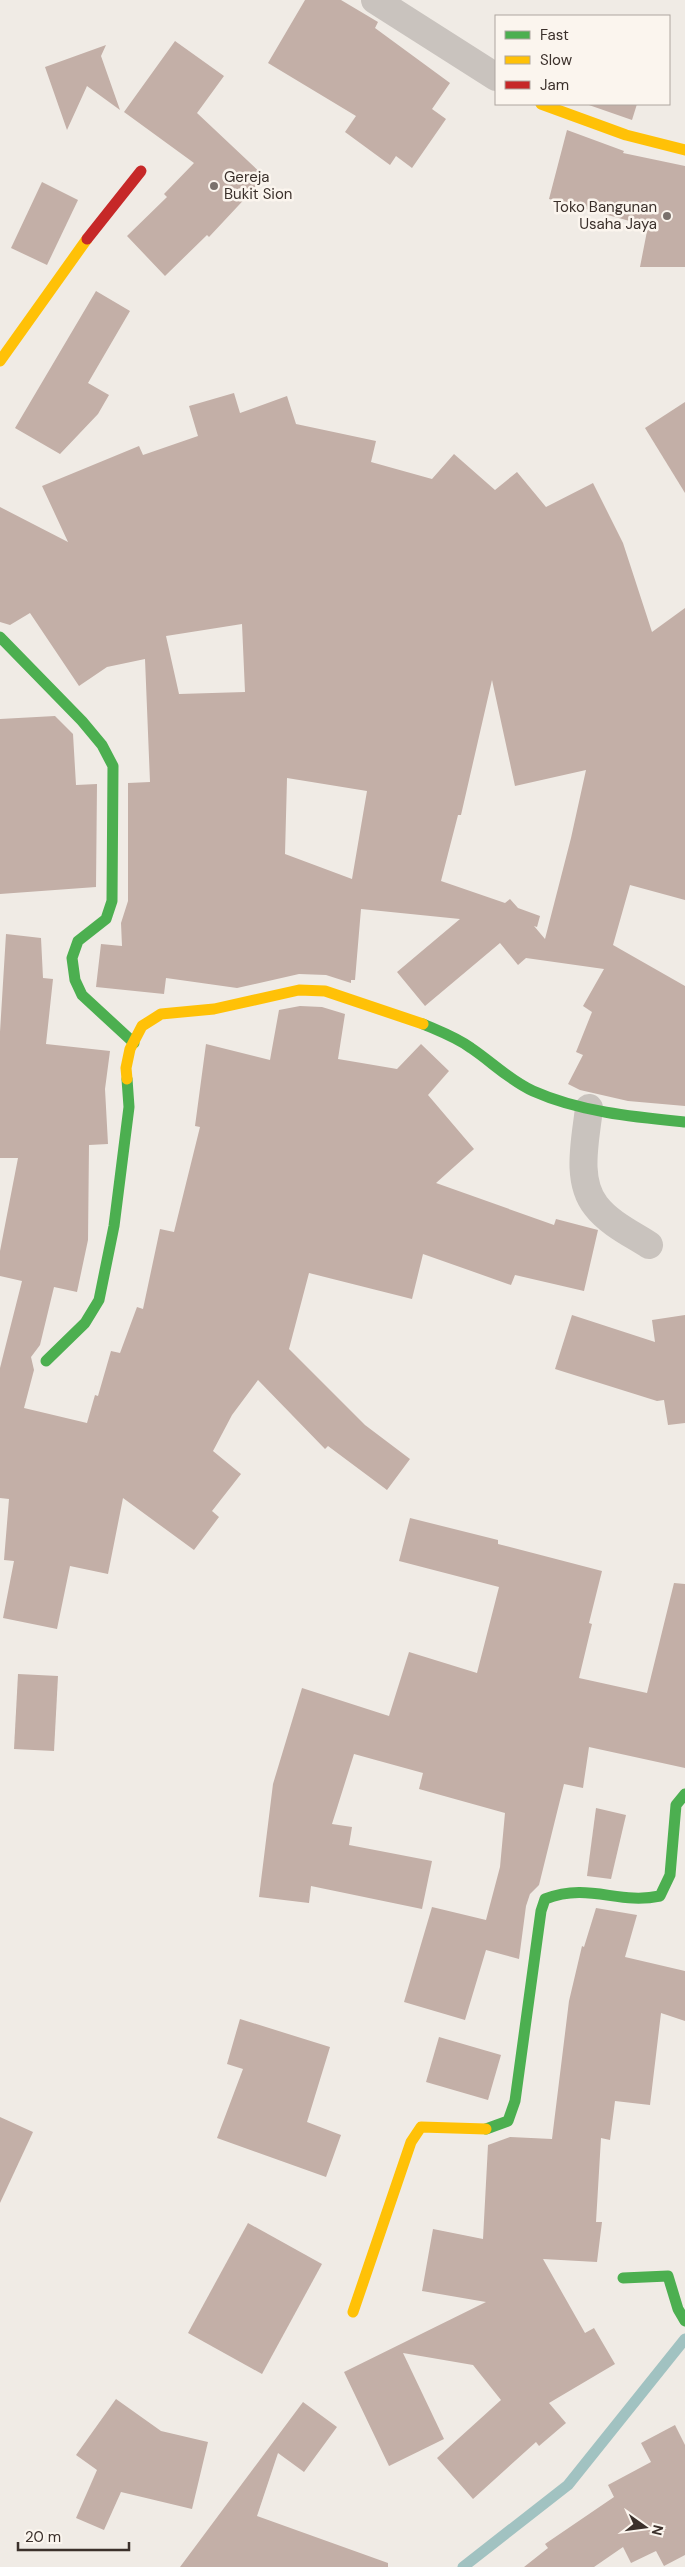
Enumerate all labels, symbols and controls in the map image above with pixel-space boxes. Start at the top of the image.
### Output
legend [495,15,670,105]
text: Fast [540,25,569,45]
text: Slow [540,50,573,70]
text: Jam [540,75,569,95]
place label: Gereja Bukit Sion [224,167,292,204]
marker: Gereja Bukit Sion [208,180,220,192]
place label: Toko Bangunan Usaha Jaya [553,197,657,234]
marker: Toko Bangunan Usaha Jaya [661,210,673,222]
north arrow [620,2502,670,2552]
scale bar [18,2520,129,2552]
text: N [648,2523,668,2537]
text: 20 m [25,2527,61,2547]

